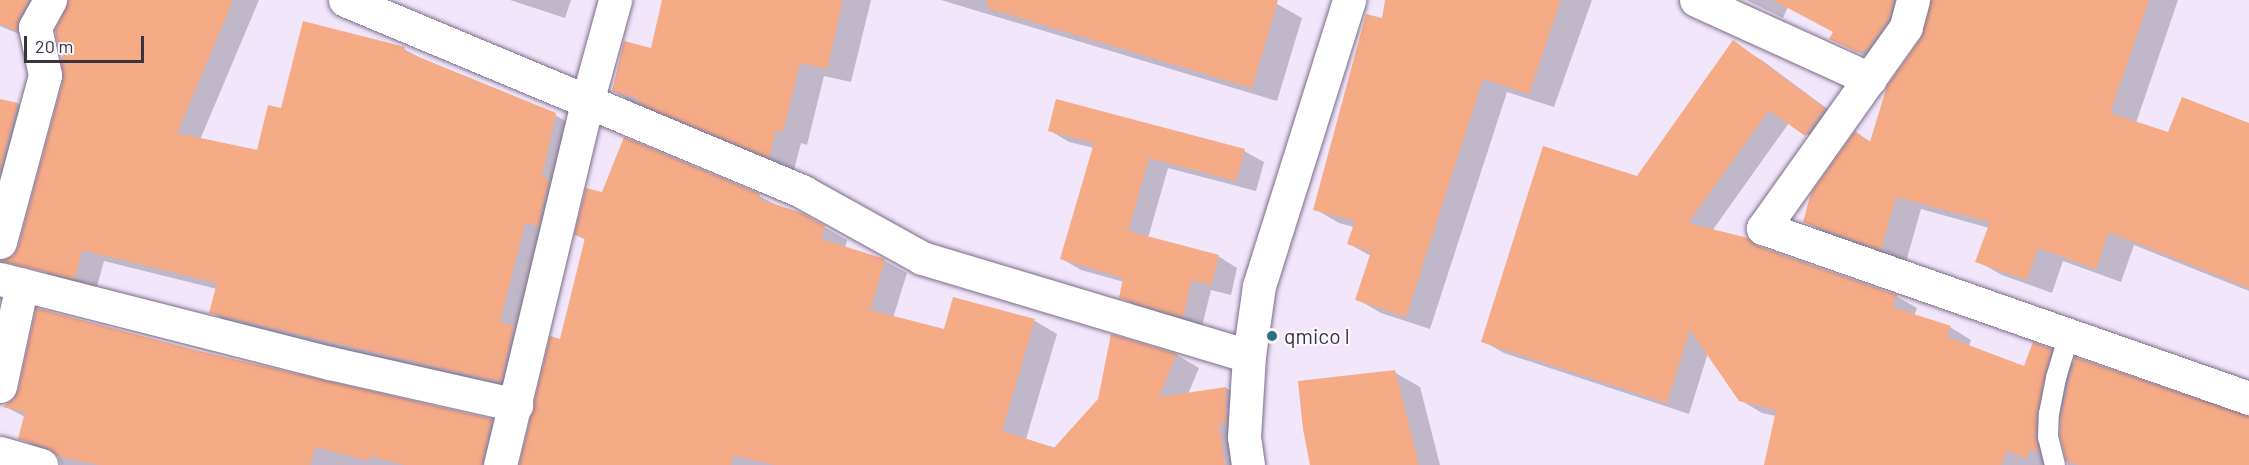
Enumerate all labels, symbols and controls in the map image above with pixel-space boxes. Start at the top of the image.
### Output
scale bar [27,24,147,62]
text: 20 m [35,35,73,57]
place label: qmico l [1284,323,1350,349]
marker: qmico l [1265,329,1279,343]

